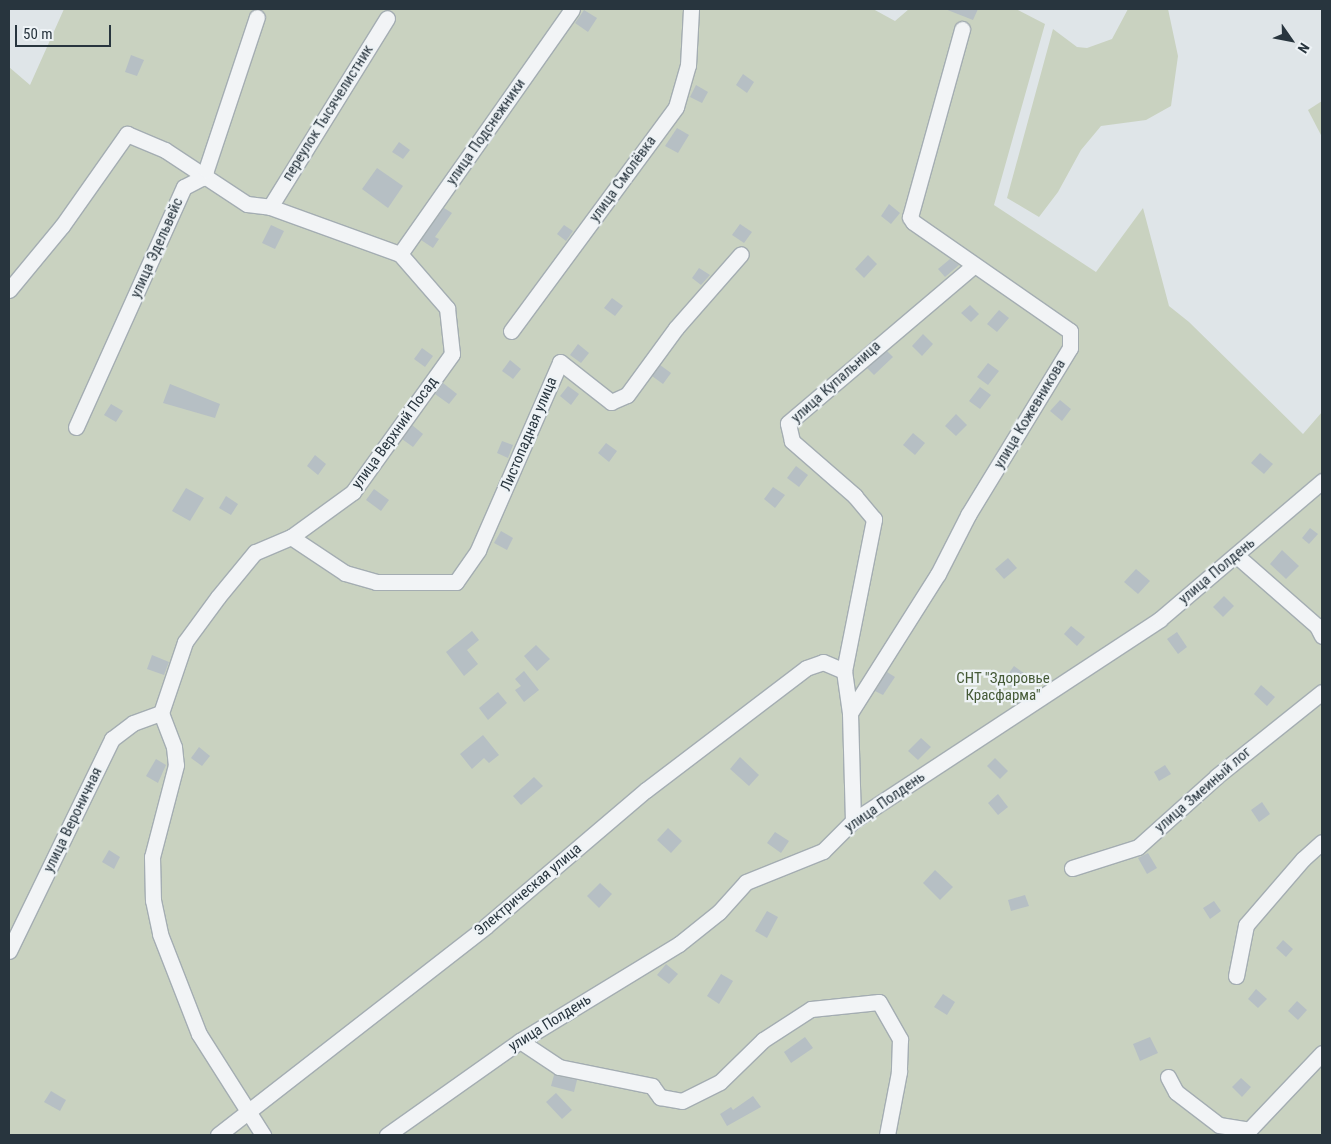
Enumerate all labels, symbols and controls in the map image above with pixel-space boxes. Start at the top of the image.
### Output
scale bar [18,15,114,47]
north arrow [1266,15,1316,65]
text: 50 m [23,25,53,43]
text: N [1295,40,1313,56]
street label: переулок Тысячелистник [279,42,377,184]
street label: улица Подснежники [443,75,529,189]
street label: улица Смолёвка [586,132,660,226]
street label: улица Эдельвейс [127,195,187,301]
street label: улица Купальница [788,337,884,427]
street label: улица Кожевникова [990,356,1070,472]
street label: улица Верхний Посад [348,373,442,493]
street label: Листопадная улица [497,374,561,494]
street label: улица Полдень [1175,534,1259,608]
park label: СНТ "Здоровье Красфарма" [956,669,1050,704]
street label: улица Змеиный лог [1151,743,1255,837]
street label: улица Вероничная [40,765,106,875]
street label: улица Полдень [841,768,929,836]
street label: Электрическая улица [471,840,585,940]
street label: улица Полдень [505,990,595,1056]

